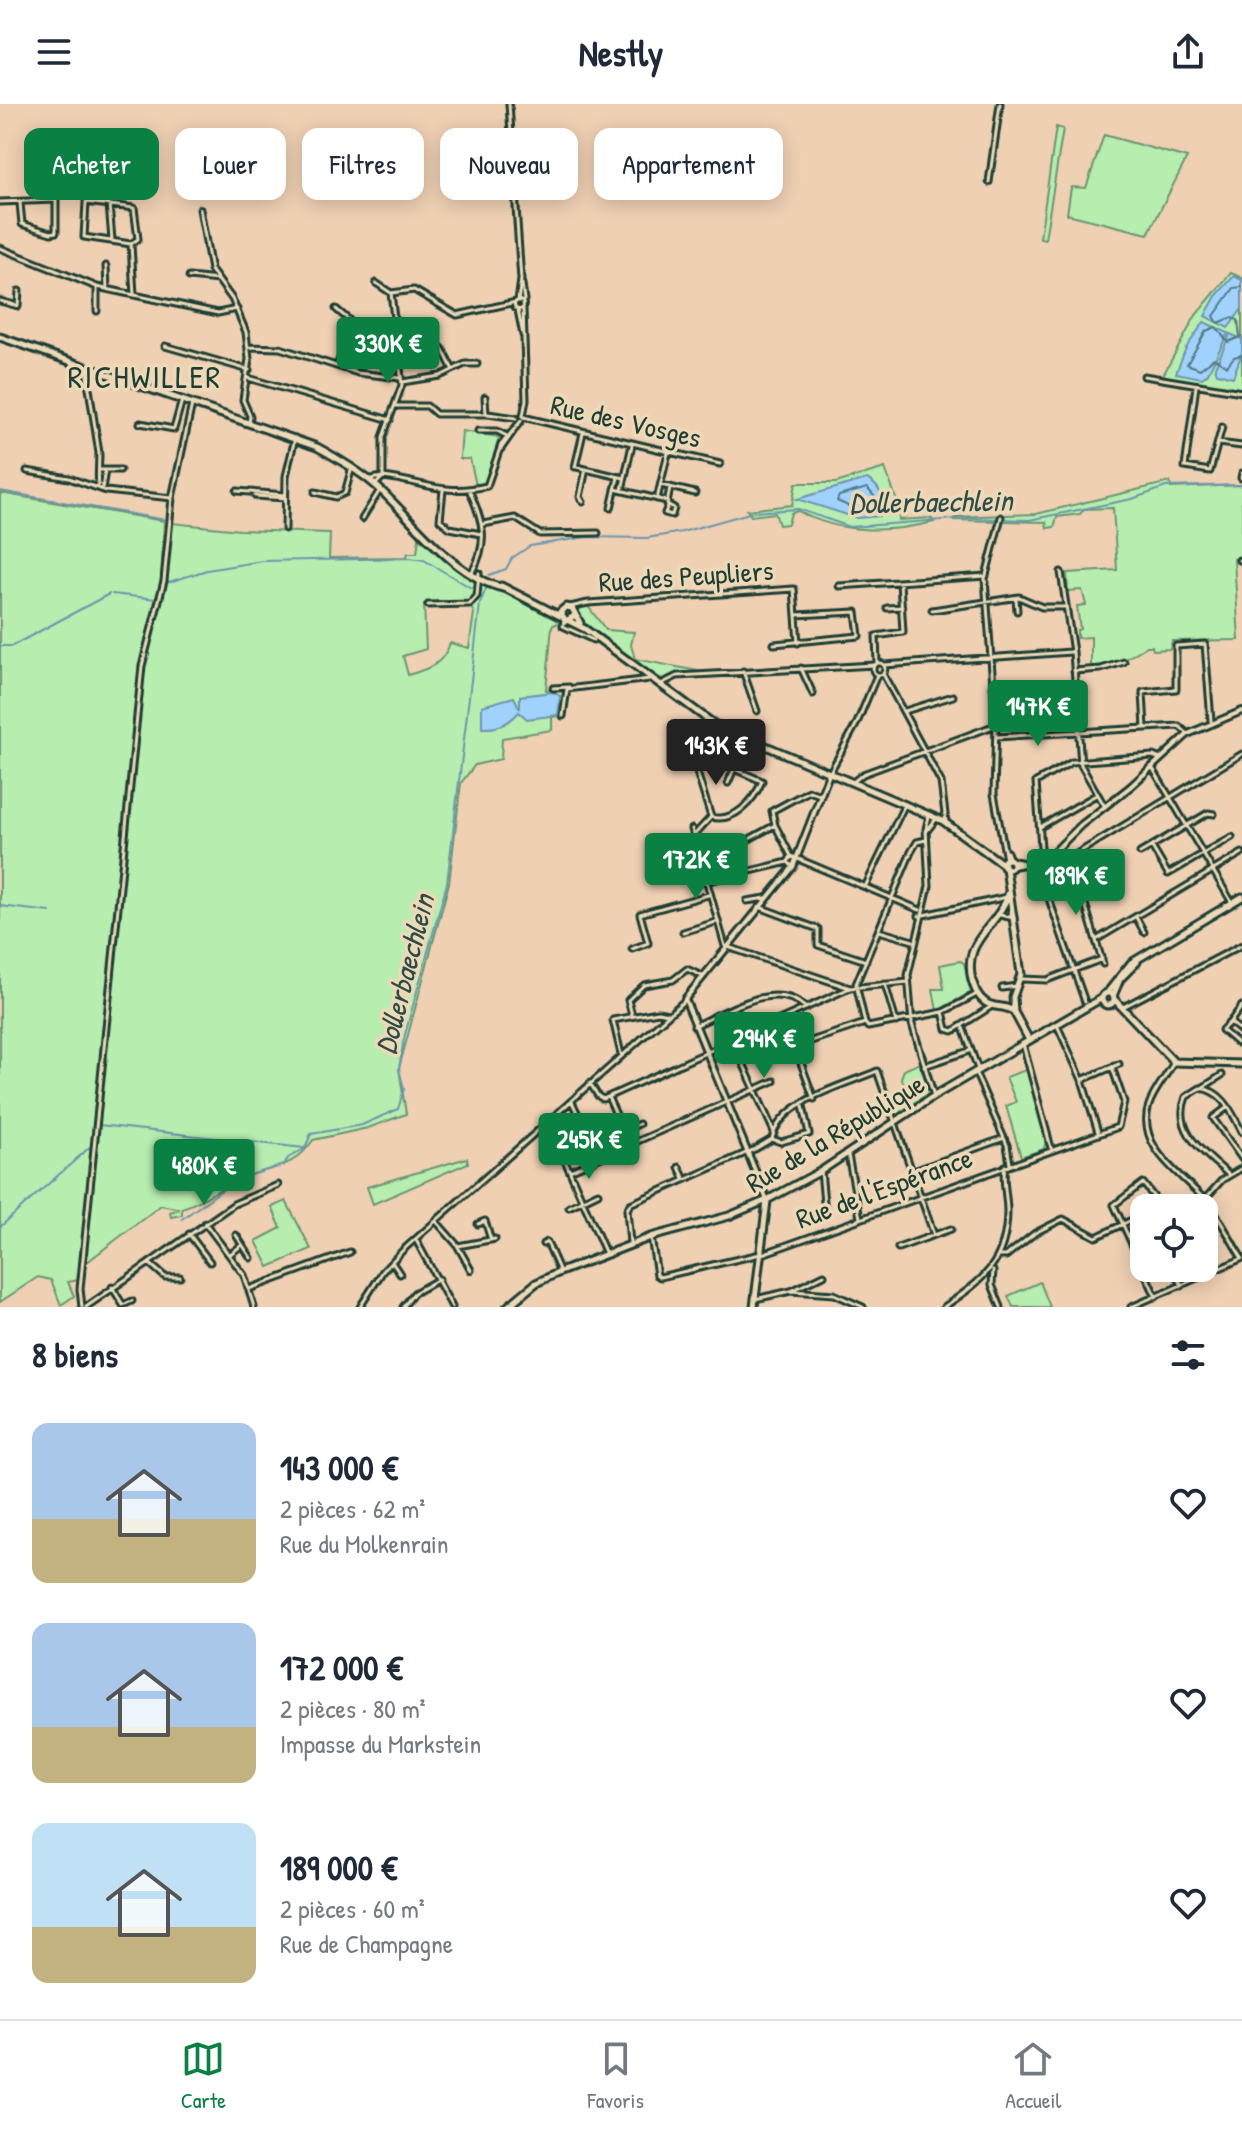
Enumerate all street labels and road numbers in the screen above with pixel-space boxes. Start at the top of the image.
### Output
street label: Rue des Vosges [547,385,705,457]
street label: Rue des Peupliers [597,551,775,601]
street label: Rue de la République [738,1065,932,1201]
street label: Rue de l'Espérance [791,1139,977,1237]

